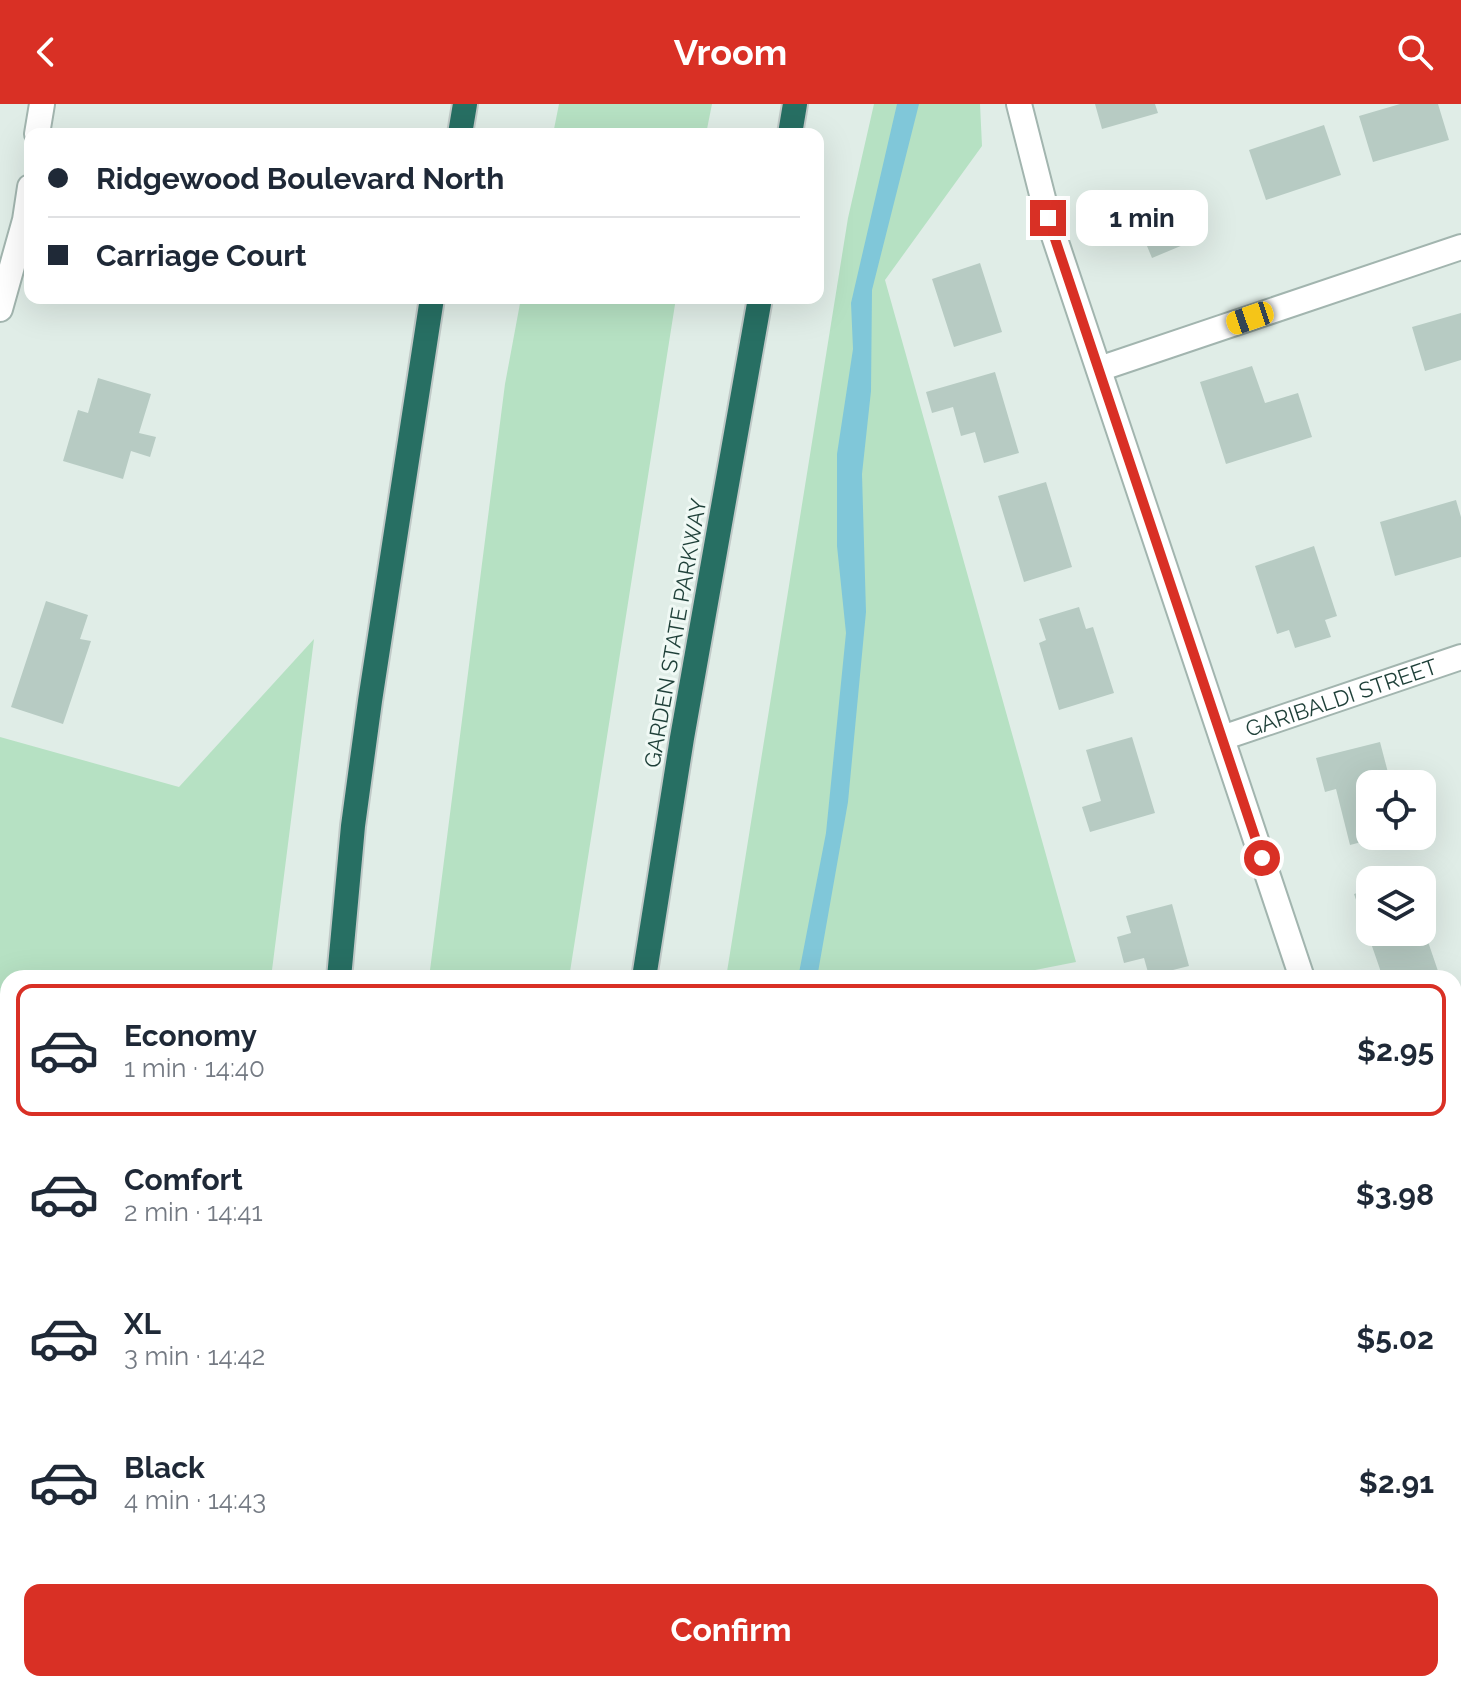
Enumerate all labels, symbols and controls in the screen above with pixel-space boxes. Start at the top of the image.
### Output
icon: back [24,30,68,74]
icon: search [1393,30,1437,74]
text: Vroom [674,31,787,73]
text: Ridgewood Boulevard North [96,161,504,196]
callout: 1 min [1076,190,1208,246]
route end [1030,200,1066,236]
text: 1 min [1109,203,1175,233]
text: Carriage Court [96,238,306,273]
car [1223,299,1277,337]
street label: GARDEN STATE PARKWAY [639,496,711,770]
street label: GARIBALDI STREET [1242,653,1441,742]
map controls [1356,770,1436,946]
button: locate [1356,770,1436,850]
route start [1244,840,1280,876]
button: layers [1356,866,1436,946]
icon: car [28,1014,100,1086]
text: Economy [124,1018,257,1053]
text: $2.95 [1357,1033,1434,1068]
text: 1 min · 14:40 [124,1053,265,1083]
icon: car [28,1158,100,1230]
text: Comfort [124,1162,243,1197]
text: $3.98 [1356,1177,1434,1212]
text: 2 min · 14:41 [124,1197,263,1227]
icon: car [28,1302,100,1374]
text: XL [124,1306,161,1341]
text: $5.02 [1356,1321,1434,1356]
text: 3 min · 14:42 [124,1341,265,1371]
icon: car [28,1446,100,1518]
text: Black [124,1450,205,1485]
text: $2.91 [1359,1465,1434,1500]
text: 4 min · 14:43 [124,1485,266,1515]
button: Confirm [24,1584,1438,1676]

